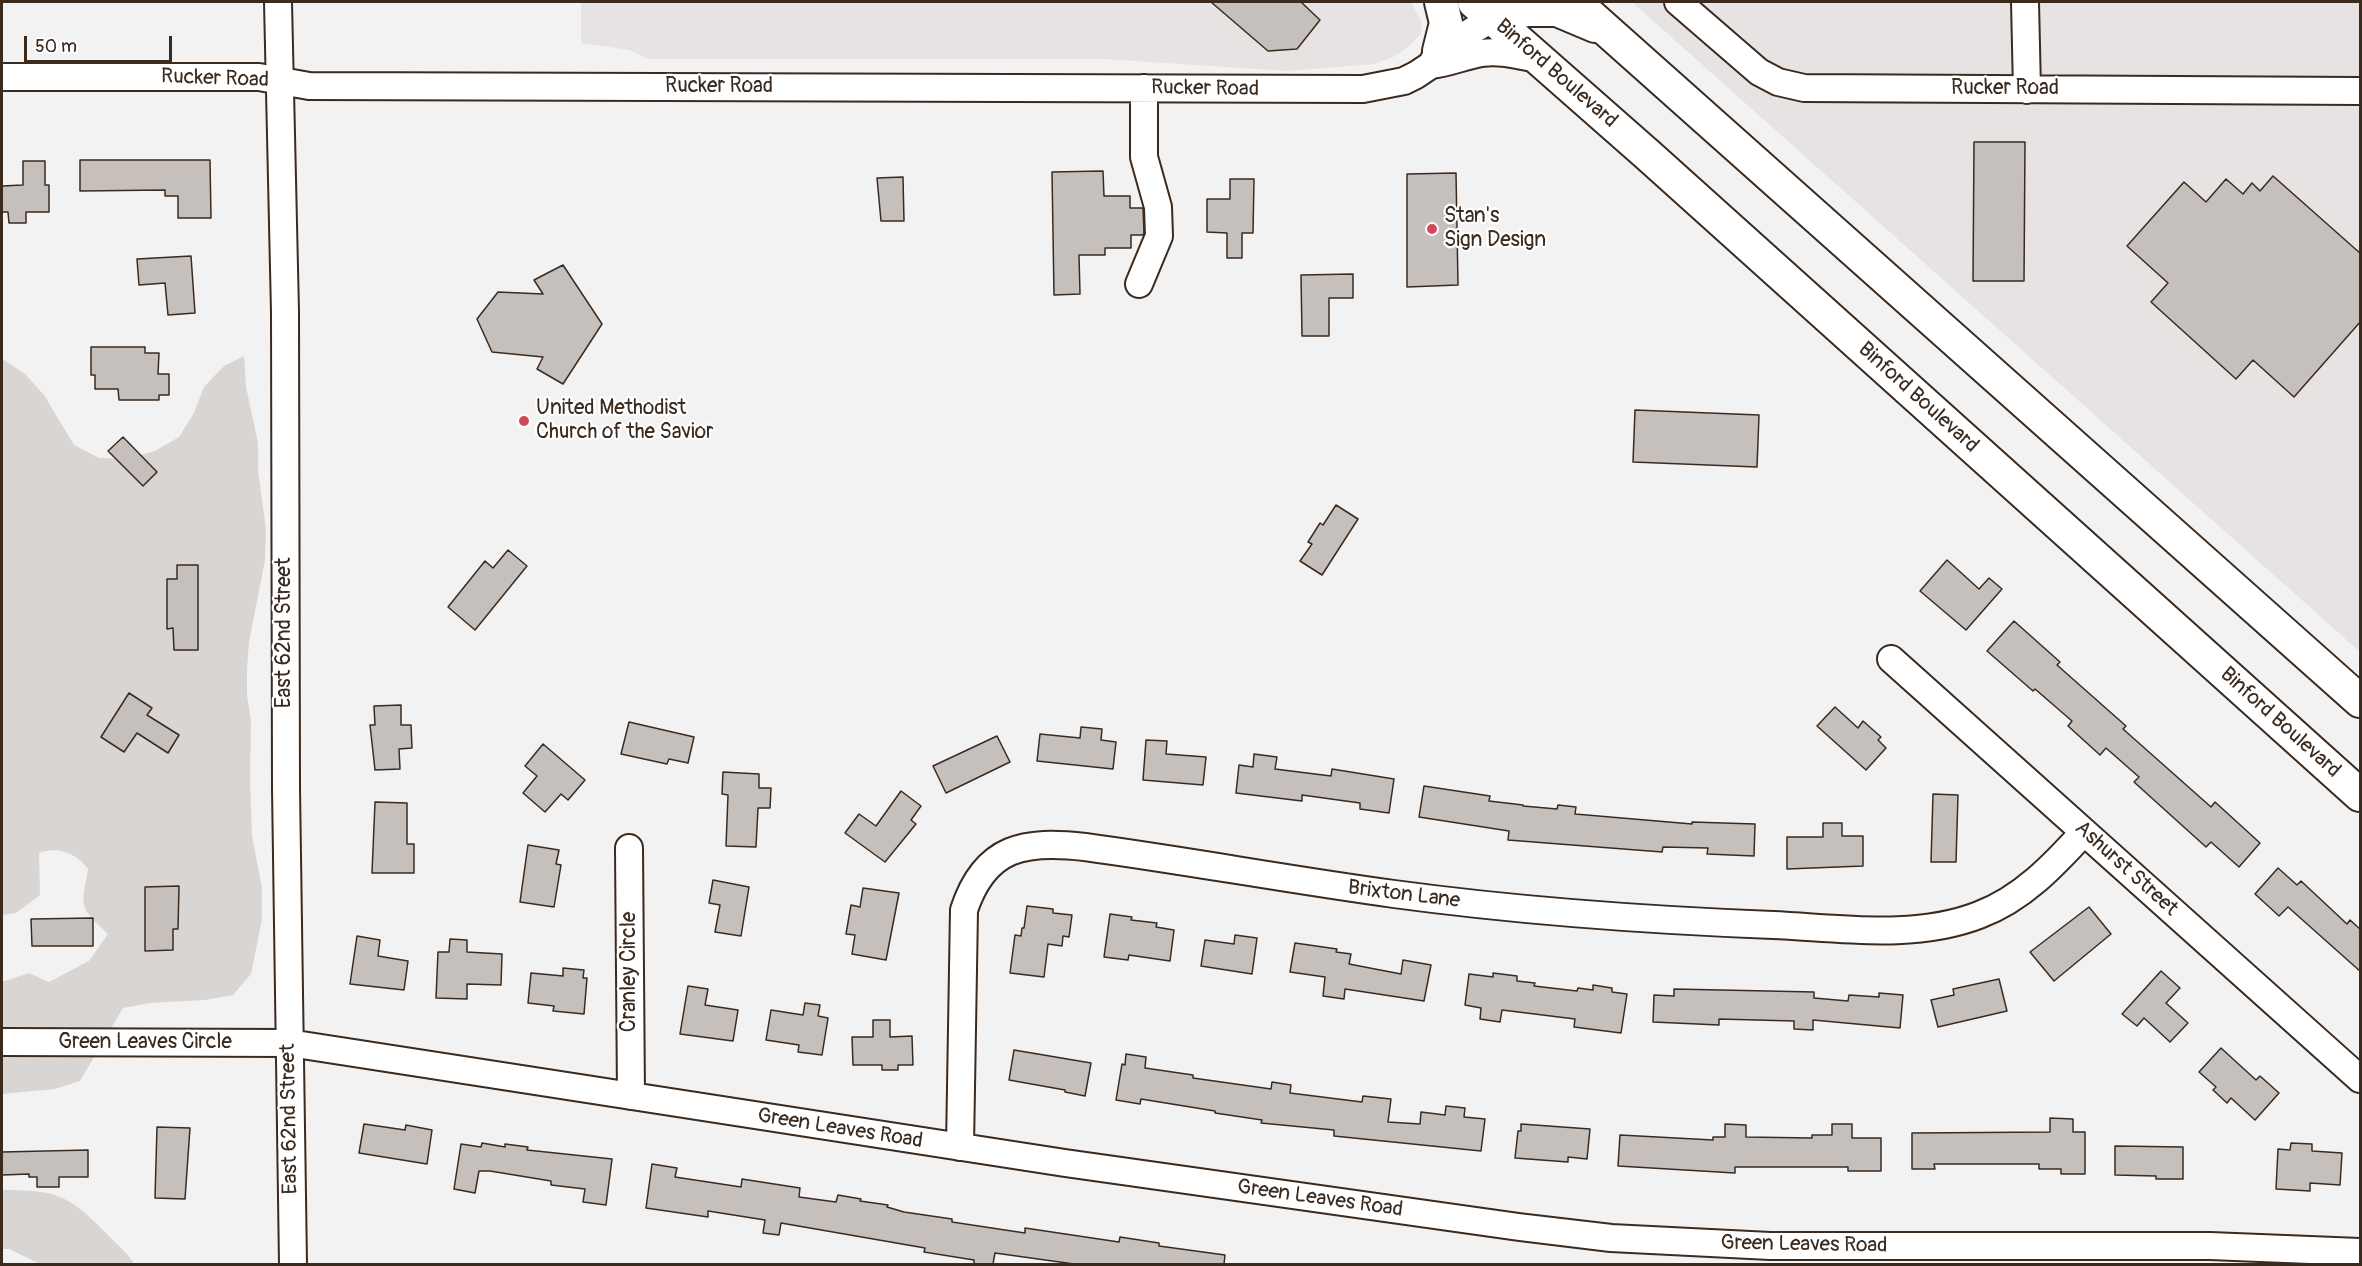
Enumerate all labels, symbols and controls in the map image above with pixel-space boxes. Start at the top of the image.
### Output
street label: Binford Boulevard [1490,14,1622,134]
scale bar [27,24,176,62]
text: 50 m [35,35,77,58]
street label: Rucker Road [161,65,269,93]
street label: Rucker Road [665,74,773,100]
street label: Rucker Road [1151,75,1259,103]
street label: Rucker Road [1951,76,2059,102]
place label: Stan's Sign Design [1444,204,1546,254]
marker: Stan's Sign Design [1425,222,1439,236]
street label: Binford Boulevard [1853,337,1983,459]
place label: United Methodist Church of the Savior [536,396,713,446]
marker: United Methodist Church of the Savior [517,414,531,428]
street label: East 62nd Street [272,558,298,708]
street label: Binford Boulevard [2215,662,2345,784]
street label: Ashurst Street [2069,816,2183,922]
street label: Brixton Lane [1346,876,1462,914]
street label: Cranley Circle [617,912,643,1032]
street label: Green Leaves Circle [58,1030,232,1056]
street label: East 62nd Street [276,1043,304,1195]
street label: Green Leaves Road [756,1103,924,1155]
street label: Green Leaves Road [1236,1175,1404,1223]
street label: Green Leaves Road [1720,1231,1888,1259]

